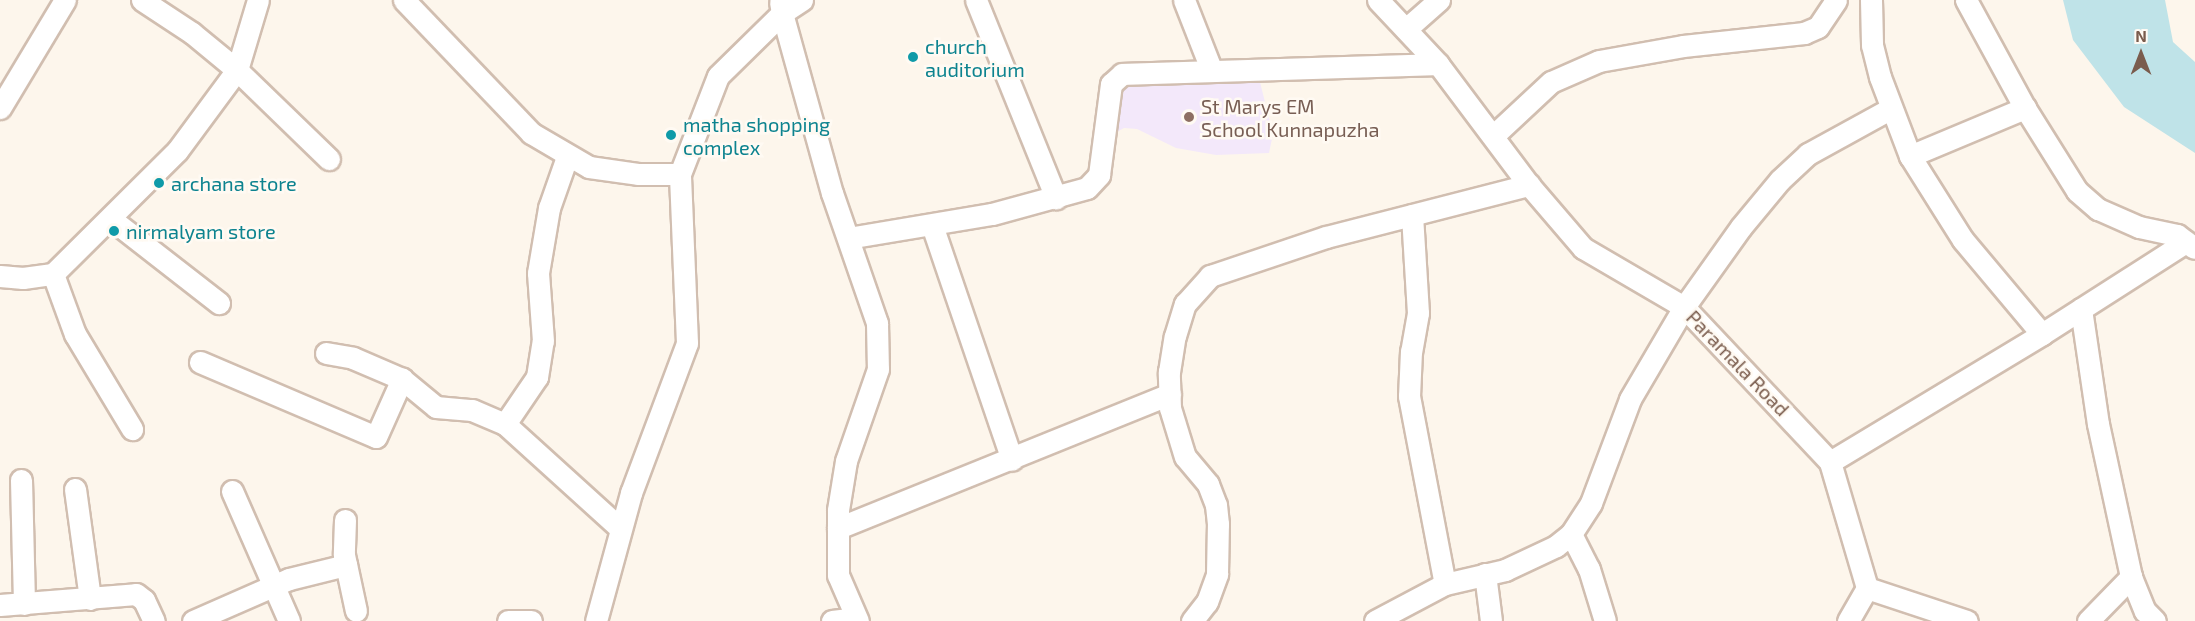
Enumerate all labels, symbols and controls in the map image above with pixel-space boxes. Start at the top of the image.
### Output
north arrow [2111,24,2171,84]
text: N [2135,26,2147,45]
place label: church auditorium [925,34,1025,81]
marker: church auditorium [906,50,920,64]
place label: St Marys EM School Kunnapuzha [1201,94,1380,141]
marker: St Marys EM School Kunnapuzha [1182,110,1196,124]
place label: matha shopping complex [683,112,830,159]
marker: matha shopping complex [664,128,678,142]
place label: archana store [171,171,297,195]
marker: archana store [152,176,166,190]
place label: nirmalyam store [126,219,276,243]
marker: nirmalyam store [107,224,121,238]
street label: Paramala Road [1682,305,1794,421]

